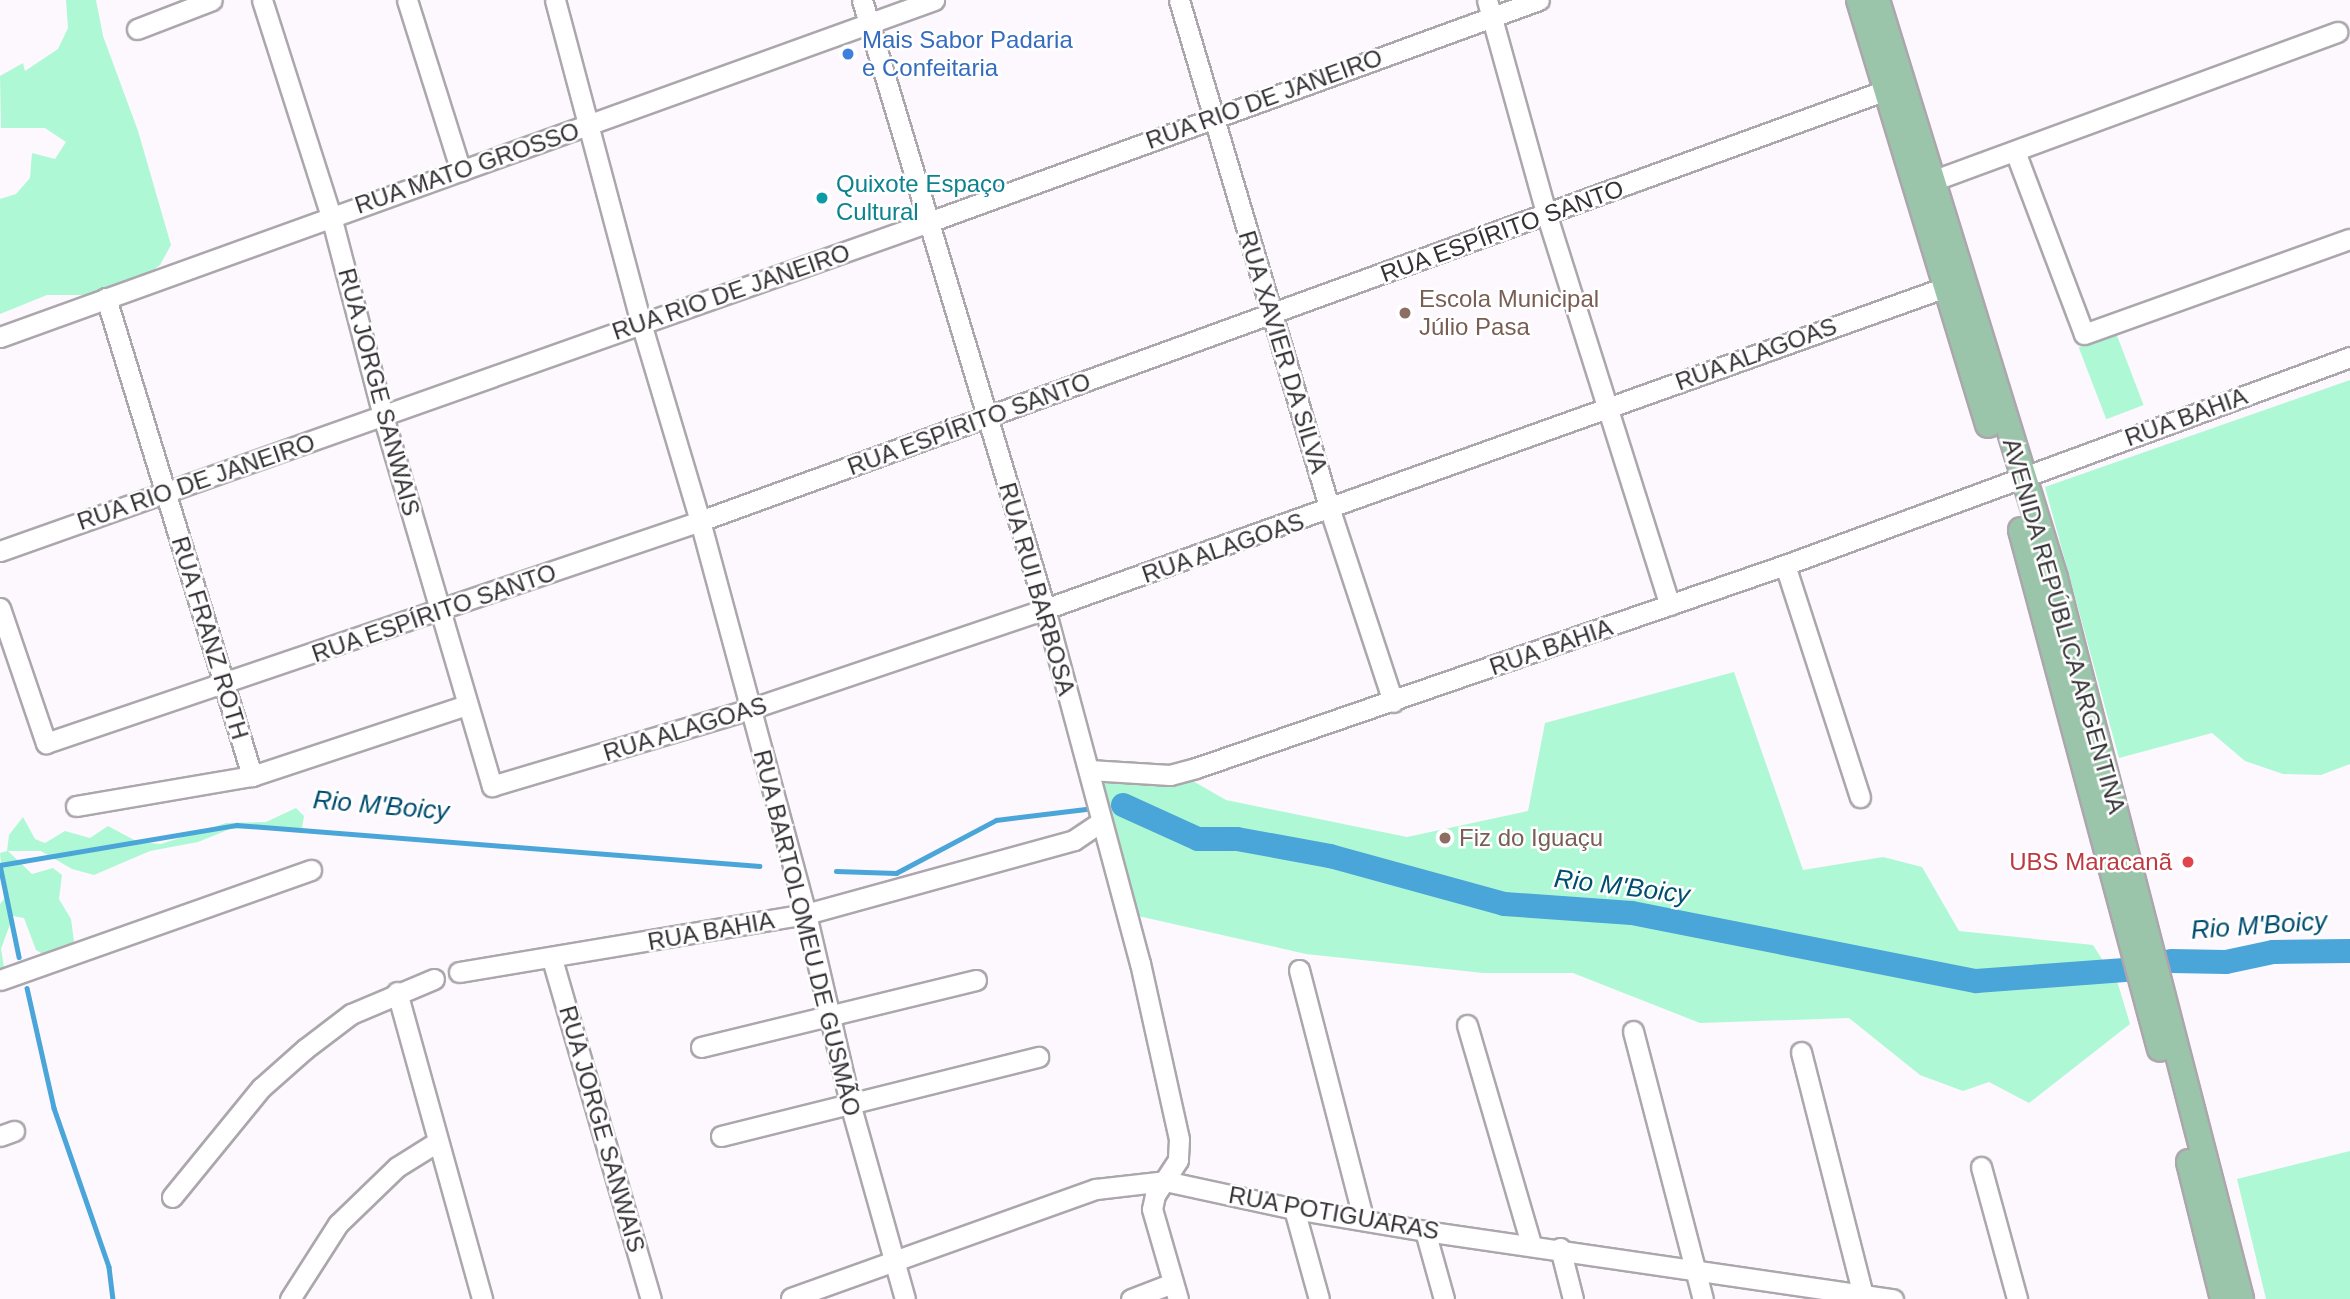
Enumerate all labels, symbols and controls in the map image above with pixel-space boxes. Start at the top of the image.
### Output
place label: Mais Sabor Padaria e Confeitaria [862,26,1073,82]
street label: RUA RIO DE JANEIRO [1141,43,1387,155]
marker: Mais Sabor Padaria e Confeitaria [840,46,856,62]
street label: RUA MATO GROSSO [351,116,583,220]
place label: Quixote Espaço Cultural [836,170,1005,226]
street label: RUA ESPÍRITO SANTO [1376,173,1628,289]
marker: Quixote Espaço Cultural [814,190,830,206]
street label: RUA XAVIER DA SILVA [1232,226,1334,478]
street label: RUA RIO DE JANEIRO [608,238,854,346]
street label: RUA JORGE SANWAIS [332,264,426,520]
place label: Escola Municipal Júlio Pasa [1419,285,1599,341]
marker: Escola Municipal Júlio Pasa [1397,305,1413,321]
street label: RUA ALAGOAS [1670,311,1842,397]
street label: RUA ESPÍRITO SANTO [843,366,1095,482]
street label: RUA BAHIA [2120,381,2252,453]
street label: RUA RIO DE JANEIRO [73,428,319,536]
street label: AVENIDA REPÚBLICA ARGENTINA [1996,433,2132,819]
street label: RUA RUI BARBOSA [993,479,1081,699]
street label: RUA ALAGOAS [1137,506,1309,590]
street label: RUA FRANZ ROTH [165,532,255,744]
street label: RUA ESPÍRITO SANTO [307,557,561,669]
street label: RUA BAHIA [1485,612,1617,682]
street label: RUA ALAGOAS [599,690,771,768]
street label: RUA BARTOLOMEU DE GUSMÃO [747,746,867,1120]
water label: Rio M'Boicy [312,785,450,827]
place label: Fiz do Iguaçu [1459,824,1603,852]
marker: Fiz do Iguaçu [1437,830,1453,846]
place label: UBS Maracanã [2009,848,2172,876]
marker: UBS Maracanã [2178,852,2198,872]
water label: Rio M'Boicy [1552,863,1692,911]
street label: RUA BAHIA [645,906,777,956]
water label: Rio M'Boicy [2190,906,2328,946]
street label: RUA JORGE SANWAIS [553,1002,651,1256]
street label: RUA POTIGUARAS [1226,1180,1442,1246]

